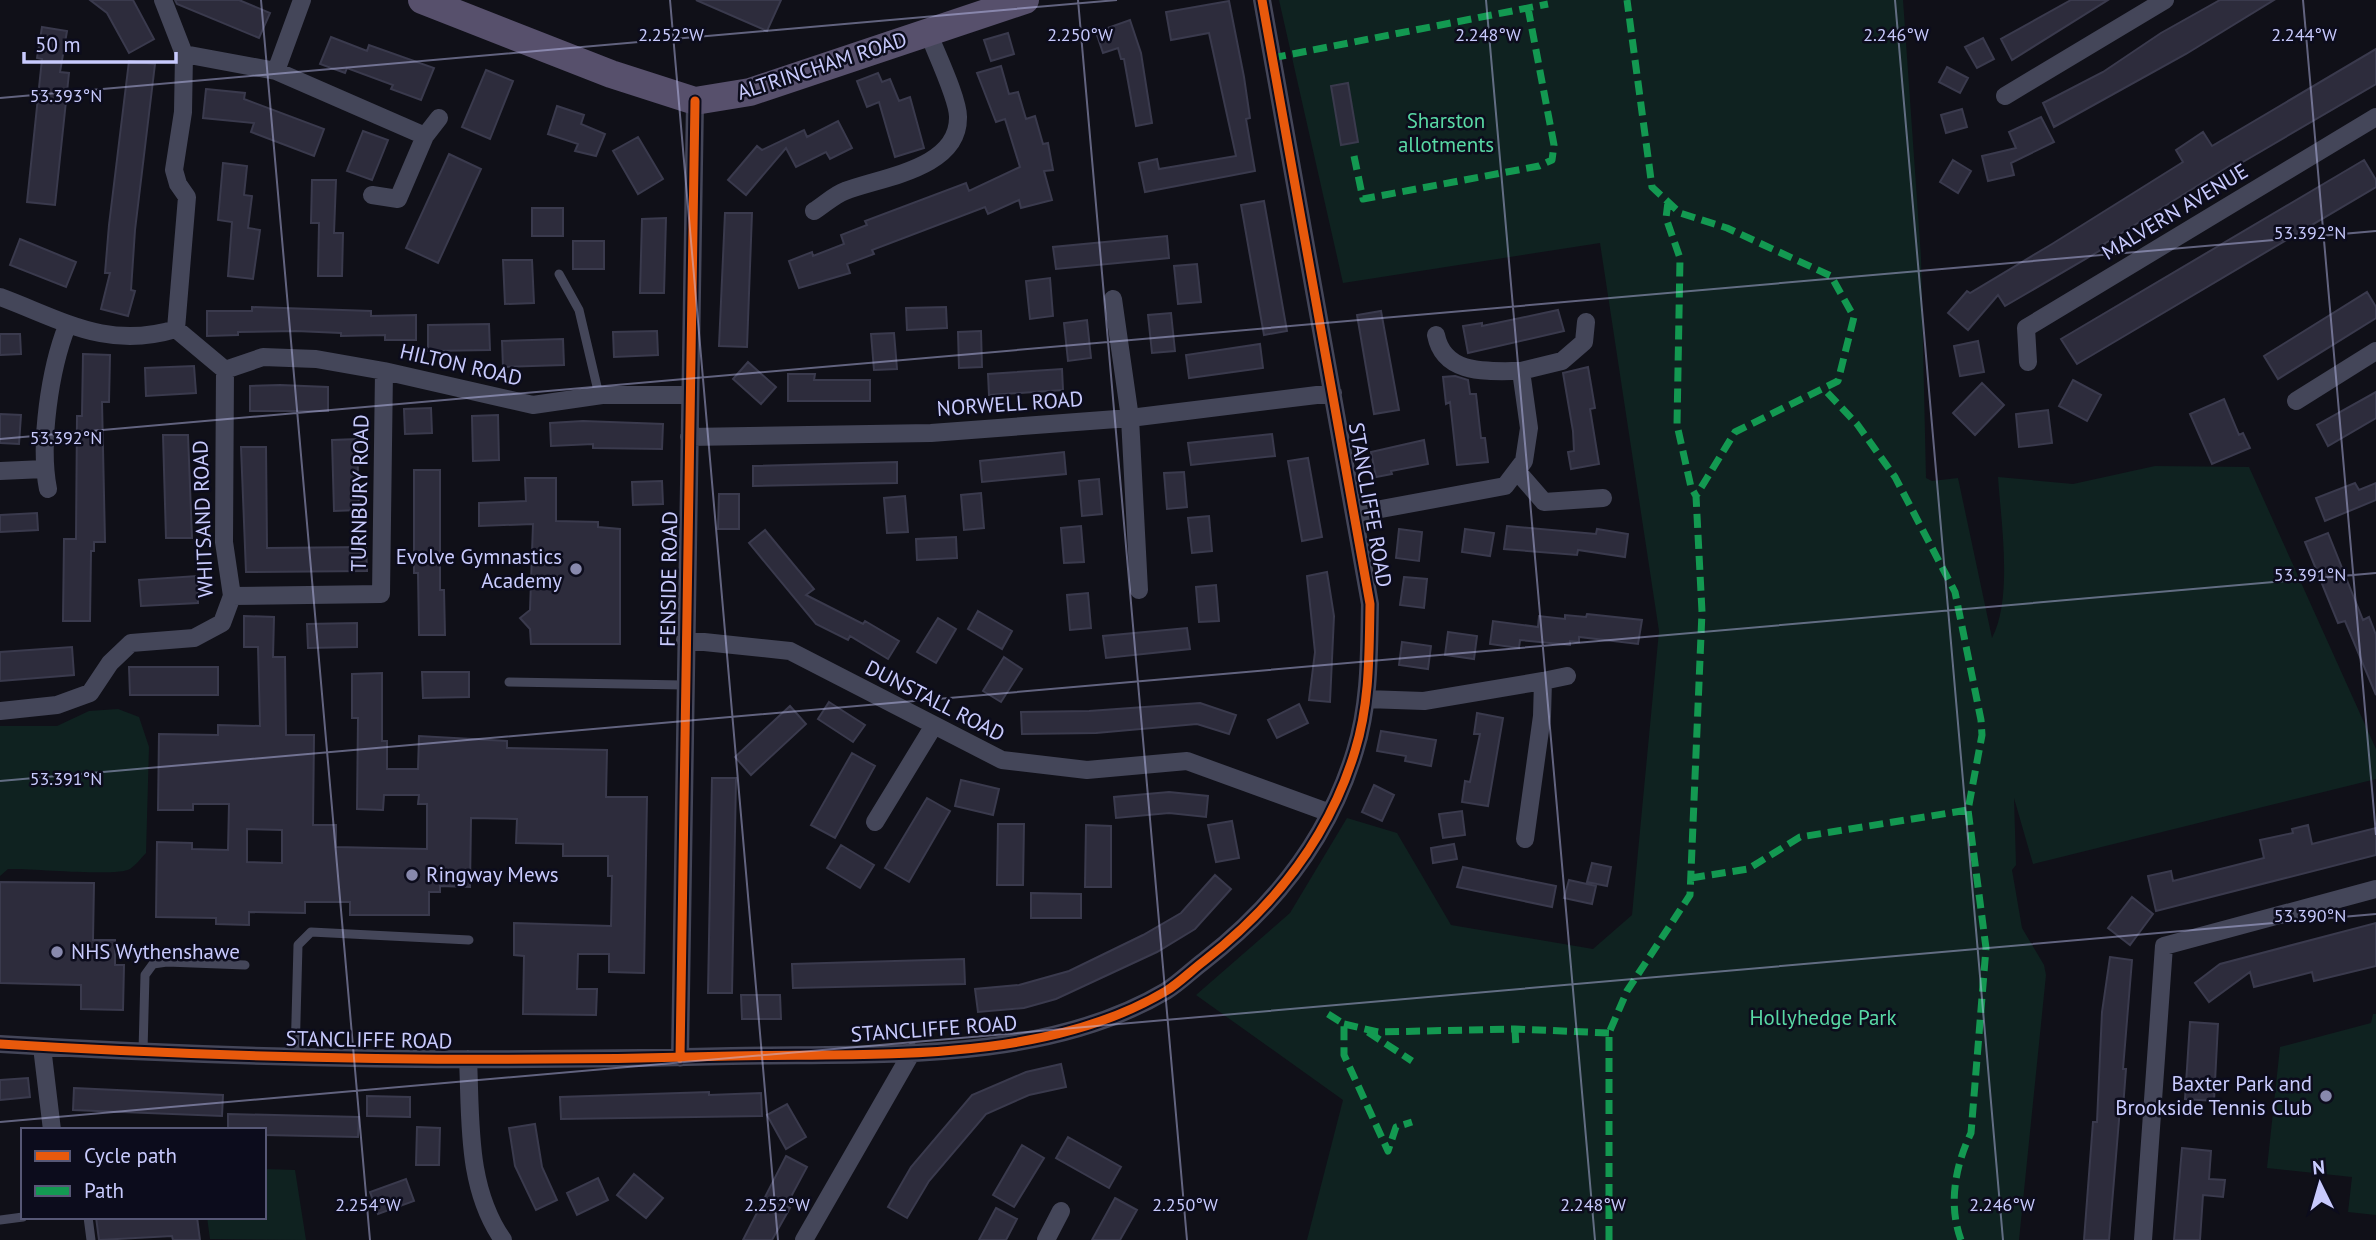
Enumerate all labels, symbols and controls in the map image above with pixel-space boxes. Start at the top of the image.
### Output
scale bar [24,21,177,65]
text: 2.252°W [638,23,704,46]
text: 2.250°W [1047,23,1113,46]
text: 2.248°W [1455,23,1521,46]
text: 2.246°W [1863,23,1929,46]
text: 2.244°W [2271,23,2337,46]
street label: ALTRINCHAM ROAD [733,25,910,106]
text: 50 m [35,31,81,58]
text: 53.393°N [30,84,102,107]
park label: Sharston allotments [1398,107,1494,158]
street label: MALVERN AVENUE [2097,157,2253,266]
text: 53.392°N [2274,221,2346,244]
street label: HILTON ROAD [397,337,525,392]
street label: NORWELL ROAD [936,385,1084,422]
street label: TURNBURY ROAD [345,414,374,572]
street label: STANCLIFFE ROAD [1343,420,1398,589]
text: 53.392°N [30,426,102,449]
street label: WHITSAND ROAD [186,440,219,598]
street label: FENSIDE ROAD [654,511,683,647]
place label: Evolve Gymnastics Academy [396,543,562,594]
marker: Evolve Gymnastics Academy [568,561,584,577]
text: 53.391°N [2274,563,2346,586]
street label: DUNSTALL ROAD [861,654,1010,747]
text: 53.391°N [30,767,102,790]
place label: Ringway Mews [426,861,559,888]
marker: Ringway Mews [404,867,420,883]
text: 53.390°N [2274,904,2346,927]
place label: NHS Wythenshawe [71,938,240,965]
marker: NHS Wythenshawe [49,944,65,960]
park label: Hollyhedge Park [1749,1004,1897,1031]
street label: STANCLIFFE ROAD [850,1009,1018,1048]
street label: STANCLIFFE ROAD [285,1025,453,1054]
place label: Baxter Park and Brookside Tennis Club [2115,1070,2312,1121]
marker: Baxter Park and Brookside Tennis Club [2318,1088,2334,1104]
legend [21,1128,266,1219]
text: Cycle path [84,1142,177,1169]
north arrow [2285,1149,2355,1219]
text: N [2311,1155,2326,1180]
text: Path [84,1177,124,1204]
text: 2.254°W [335,1193,401,1216]
text: 2.252°W [744,1193,810,1216]
text: 2.250°W [1152,1193,1218,1216]
text: 2.248°W [1560,1193,1626,1216]
text: 2.246°W [1969,1193,2035,1216]

